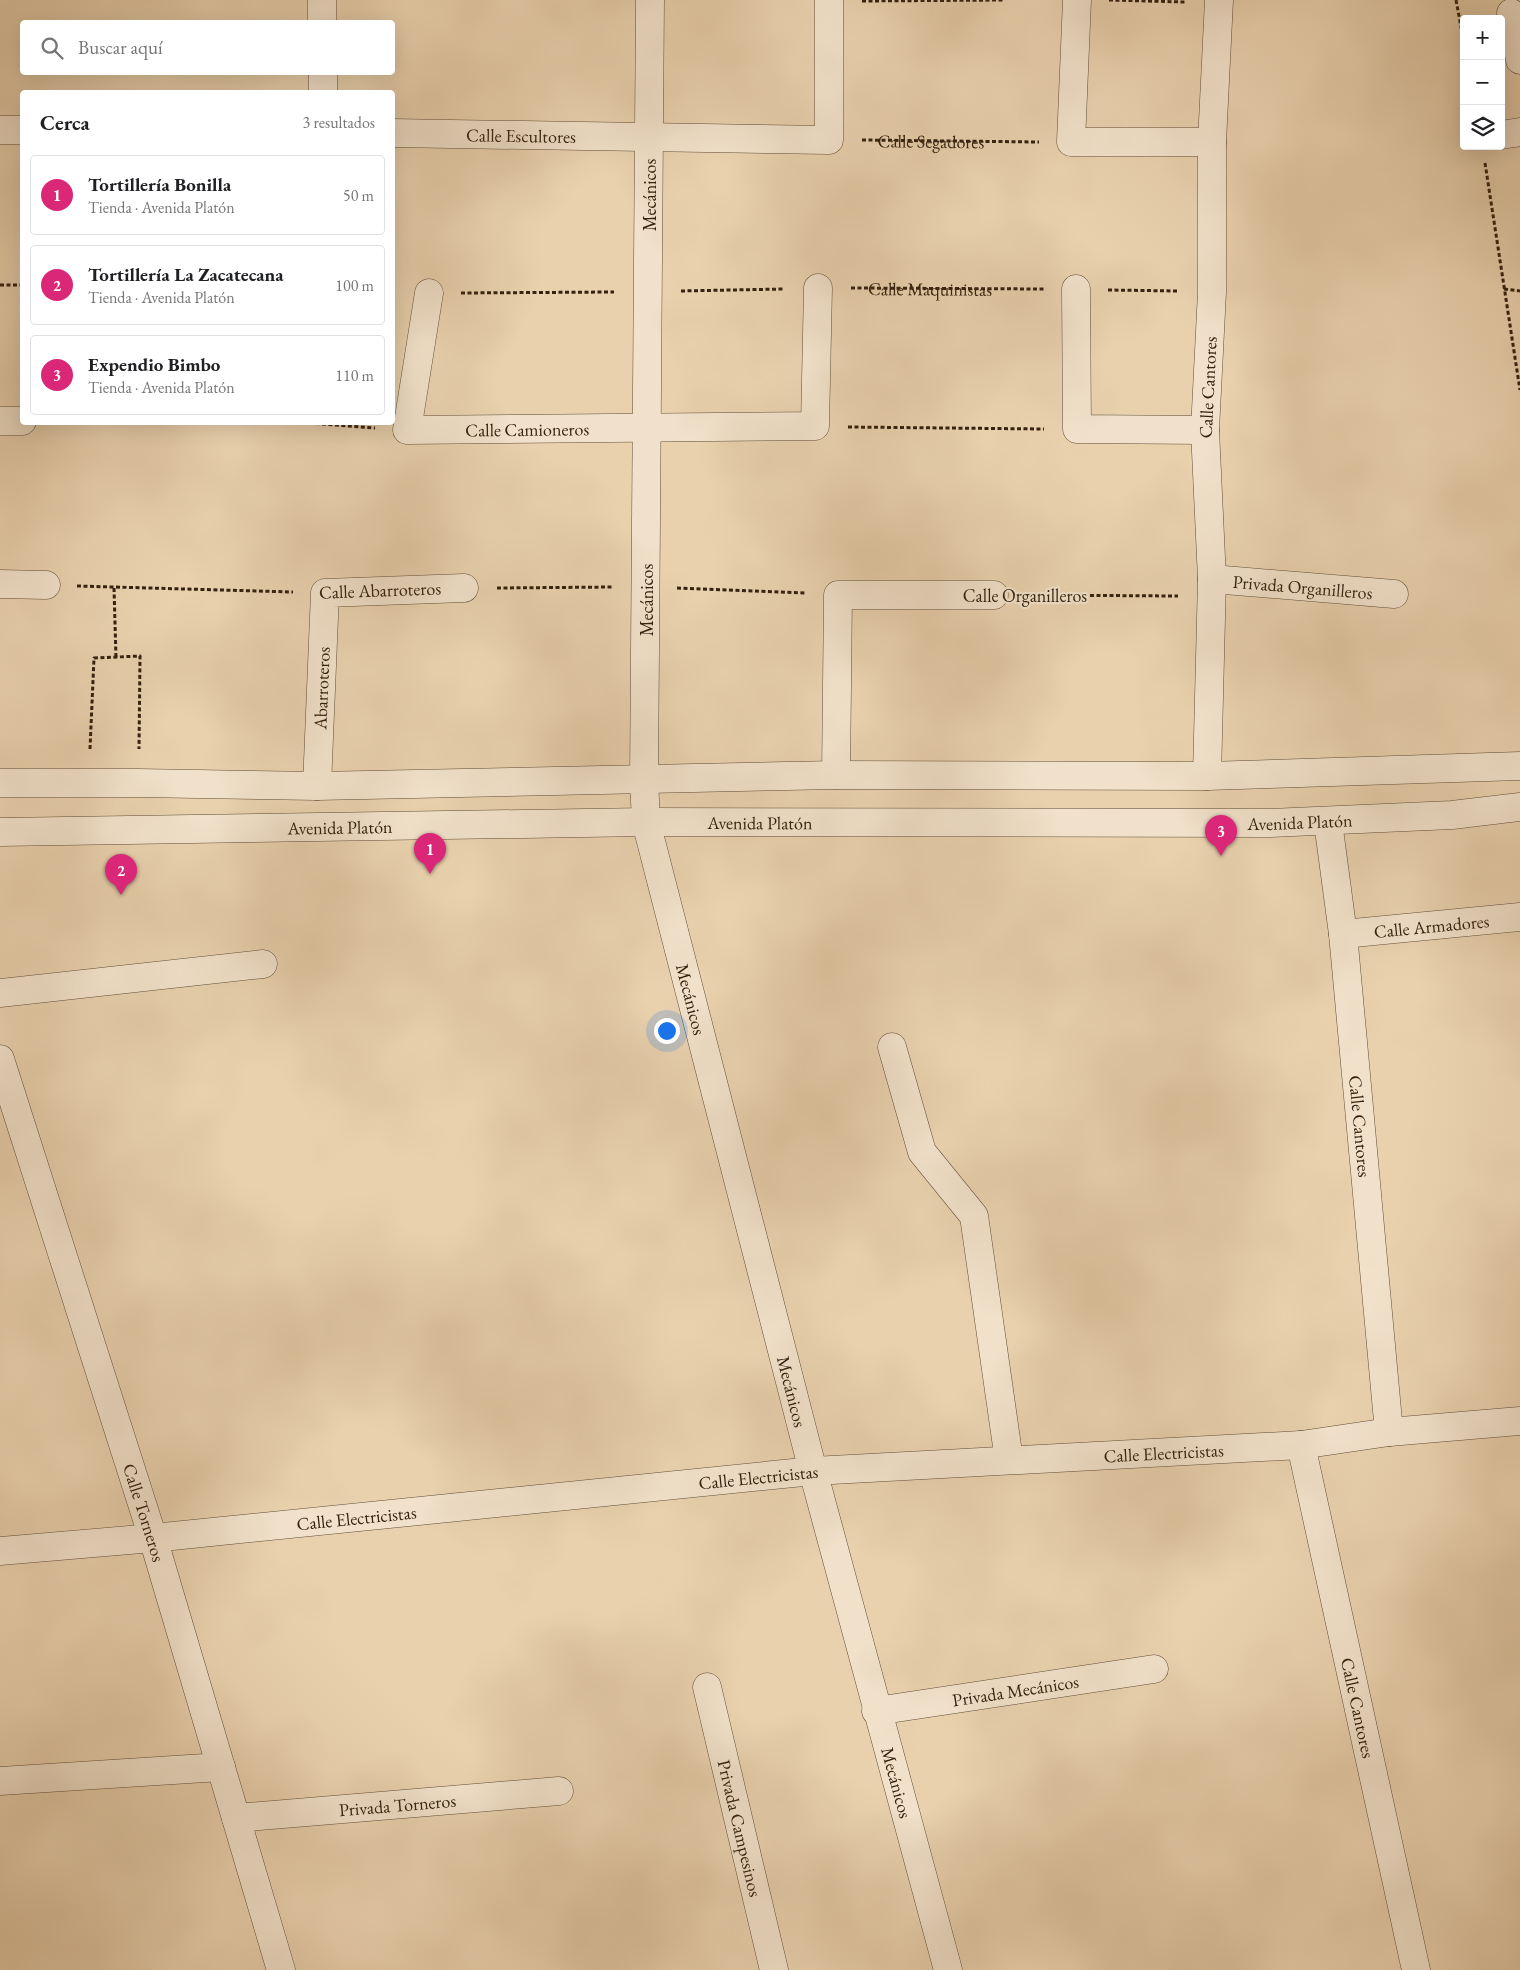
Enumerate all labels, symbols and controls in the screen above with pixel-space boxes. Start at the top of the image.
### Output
map controls [1460,15,1505,150]
button: + [1460,15,1505,60]
search box [20,20,395,75]
icon: search [38,34,66,62]
text: Buscar aquí [78,35,163,60]
button: − [1460,60,1505,105]
button: layers [1460,105,1505,150]
text: Cerca [40,109,90,136]
text: 3 resultados [303,112,375,133]
street label: Calle Escultores [466,123,576,147]
street label: Calle Segadores [878,129,985,153]
street label: Mecánicos [638,159,661,231]
text: Tortillería Bonilla [88,172,231,197]
text: 1 [53,185,61,206]
text: 50 m [343,185,374,206]
text: Tienda · Avenida Platón [88,197,235,218]
text: Tortillería La Zacatecana [88,262,284,287]
text: 2 [53,275,61,296]
text: 100 m [335,275,374,296]
street label: Calle Maquinistas [868,277,992,300]
text: Tienda · Avenida Platón [88,287,235,308]
street label: Calle Cantores [1193,335,1221,439]
text: Expendio Bimbo [88,352,220,377]
text: 3 [53,365,61,386]
text: 110 m [335,365,374,386]
text: Tienda · Avenida Platón [88,377,235,398]
street label: Calle Camioneros [465,417,589,441]
street label: Mecánicos [635,564,658,636]
street label: Privada Organilleros [1232,569,1374,604]
street label: Calle Abarroteros [319,576,442,604]
street label: Calle Organilleros [963,584,1087,607]
street label: Abarroteros [308,646,334,731]
street label: Avenida Platón [1246,808,1353,835]
street label: Avenida Platón [706,811,813,834]
street label: Avenida Platón [286,814,393,839]
pin: 3 [1205,815,1237,856]
pin: 1 [414,833,446,874]
pin: 2 [105,854,137,895]
street label: Calle Armadores [1373,908,1491,942]
street label: Mecánicos [671,961,712,1037]
your location [654,1018,680,1044]
street label: Calle Cantores [1345,1074,1377,1178]
street label: Mecánicos [772,1353,813,1430]
street label: Calle Electricistas [1103,1438,1224,1467]
street label: Calle Electricistas [697,1459,819,1494]
street label: Calle Torneros [118,1460,171,1564]
street label: Calle Electricistas [295,1500,418,1535]
street label: Calle Cantores [1336,1655,1381,1760]
street label: Privada Mecánicos [951,1669,1080,1711]
street label: Mecánicos [877,1745,918,1821]
street label: Privada Campesinos [713,1757,768,1899]
street label: Privada Torneros [338,1788,457,1821]

